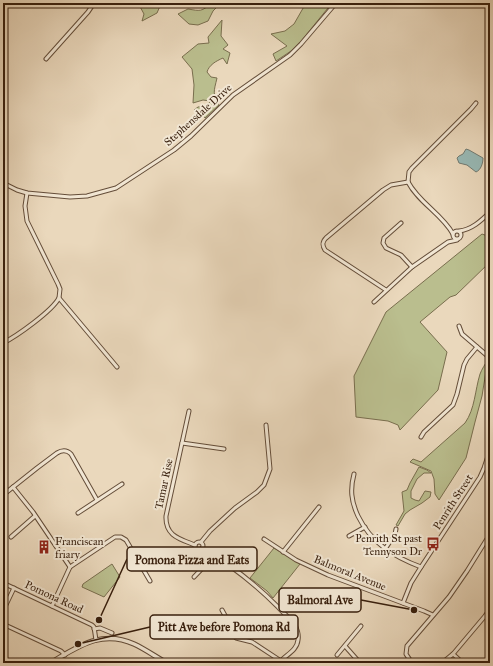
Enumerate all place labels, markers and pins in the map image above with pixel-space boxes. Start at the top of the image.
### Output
place label: Penrith St past Tennyson Dr [355,532,423,558]
place label: Franciscan friary [55,535,104,561]
bus stop icon: Penrith St past Tennyson Dr [425,536,441,552]
building icon: Franciscan friary [36,539,52,555]
callout: Pomona Pizza and Eats [127,547,257,571]
callout: Balmoral Ave [279,588,361,612]
callout: Pitt Ave before Pomona Rd [150,615,298,639]

